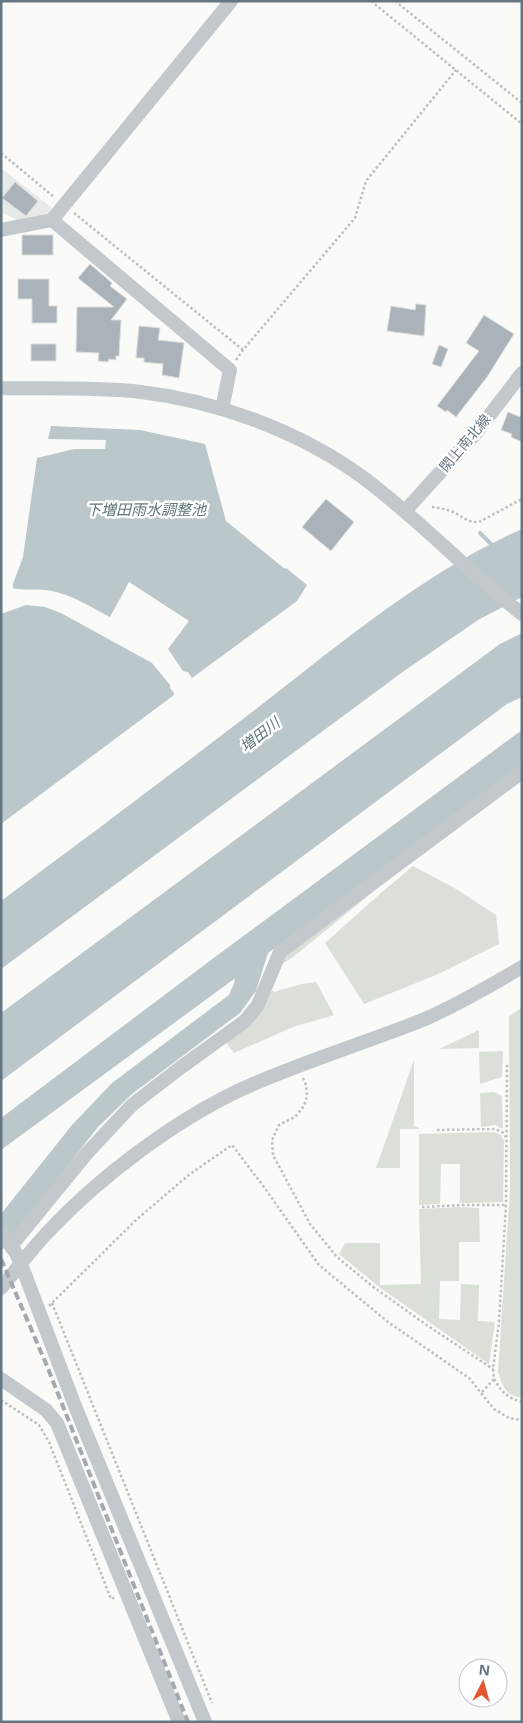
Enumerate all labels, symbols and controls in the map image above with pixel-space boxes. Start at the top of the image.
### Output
street label: 閖上南北線 [435,410,494,476]
water label: 下増田雨水調整池 [86,499,208,519]
water label: 増田川 [235,711,285,756]
north arrow [458,1658,508,1708]
text: N [478,1660,491,1680]

